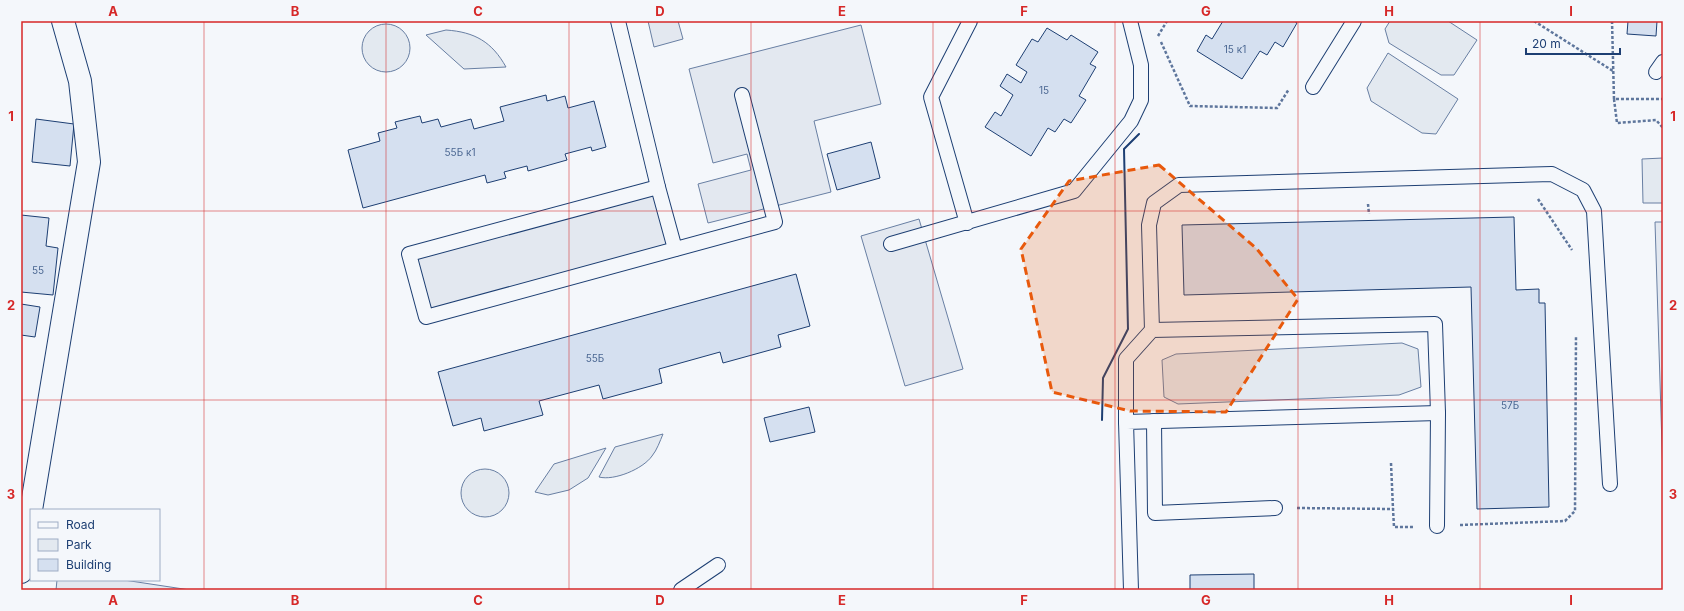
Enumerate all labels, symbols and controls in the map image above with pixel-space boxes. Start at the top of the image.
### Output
text: A [108,3,118,19]
text: B [291,3,300,19]
text: C [473,3,483,19]
text: D [655,3,665,19]
text: E [838,3,846,19]
text: F [1020,3,1028,19]
text: G [1201,3,1211,19]
text: H [1384,3,1394,19]
text: I [1569,3,1573,19]
scale bar [1526,30,1620,56]
text: 20 m [1532,36,1561,51]
house number: 15 к1 [1224,43,1246,55]
house number: 15 [1039,84,1049,96]
text: 1 [8,108,14,124]
text: 1 [1670,108,1676,124]
house number: 55Б к1 [445,146,475,158]
house number: 55 [32,264,44,276]
text: 2 [7,297,15,313]
text: 2 [1669,297,1677,313]
house number: 55Б [586,352,604,364]
house number: 57Б [1501,399,1519,411]
text: 3 [7,486,15,502]
text: 3 [1669,486,1677,502]
legend [30,509,160,581]
text: Road [66,517,95,532]
text: Park [66,537,92,552]
text: Building [66,557,111,572]
text: A [108,592,118,608]
text: B [291,592,300,608]
text: C [473,592,483,608]
text: D [655,592,665,608]
text: E [838,592,846,608]
text: F [1020,592,1028,608]
text: G [1201,592,1211,608]
text: H [1384,592,1394,608]
text: I [1569,592,1573,608]

